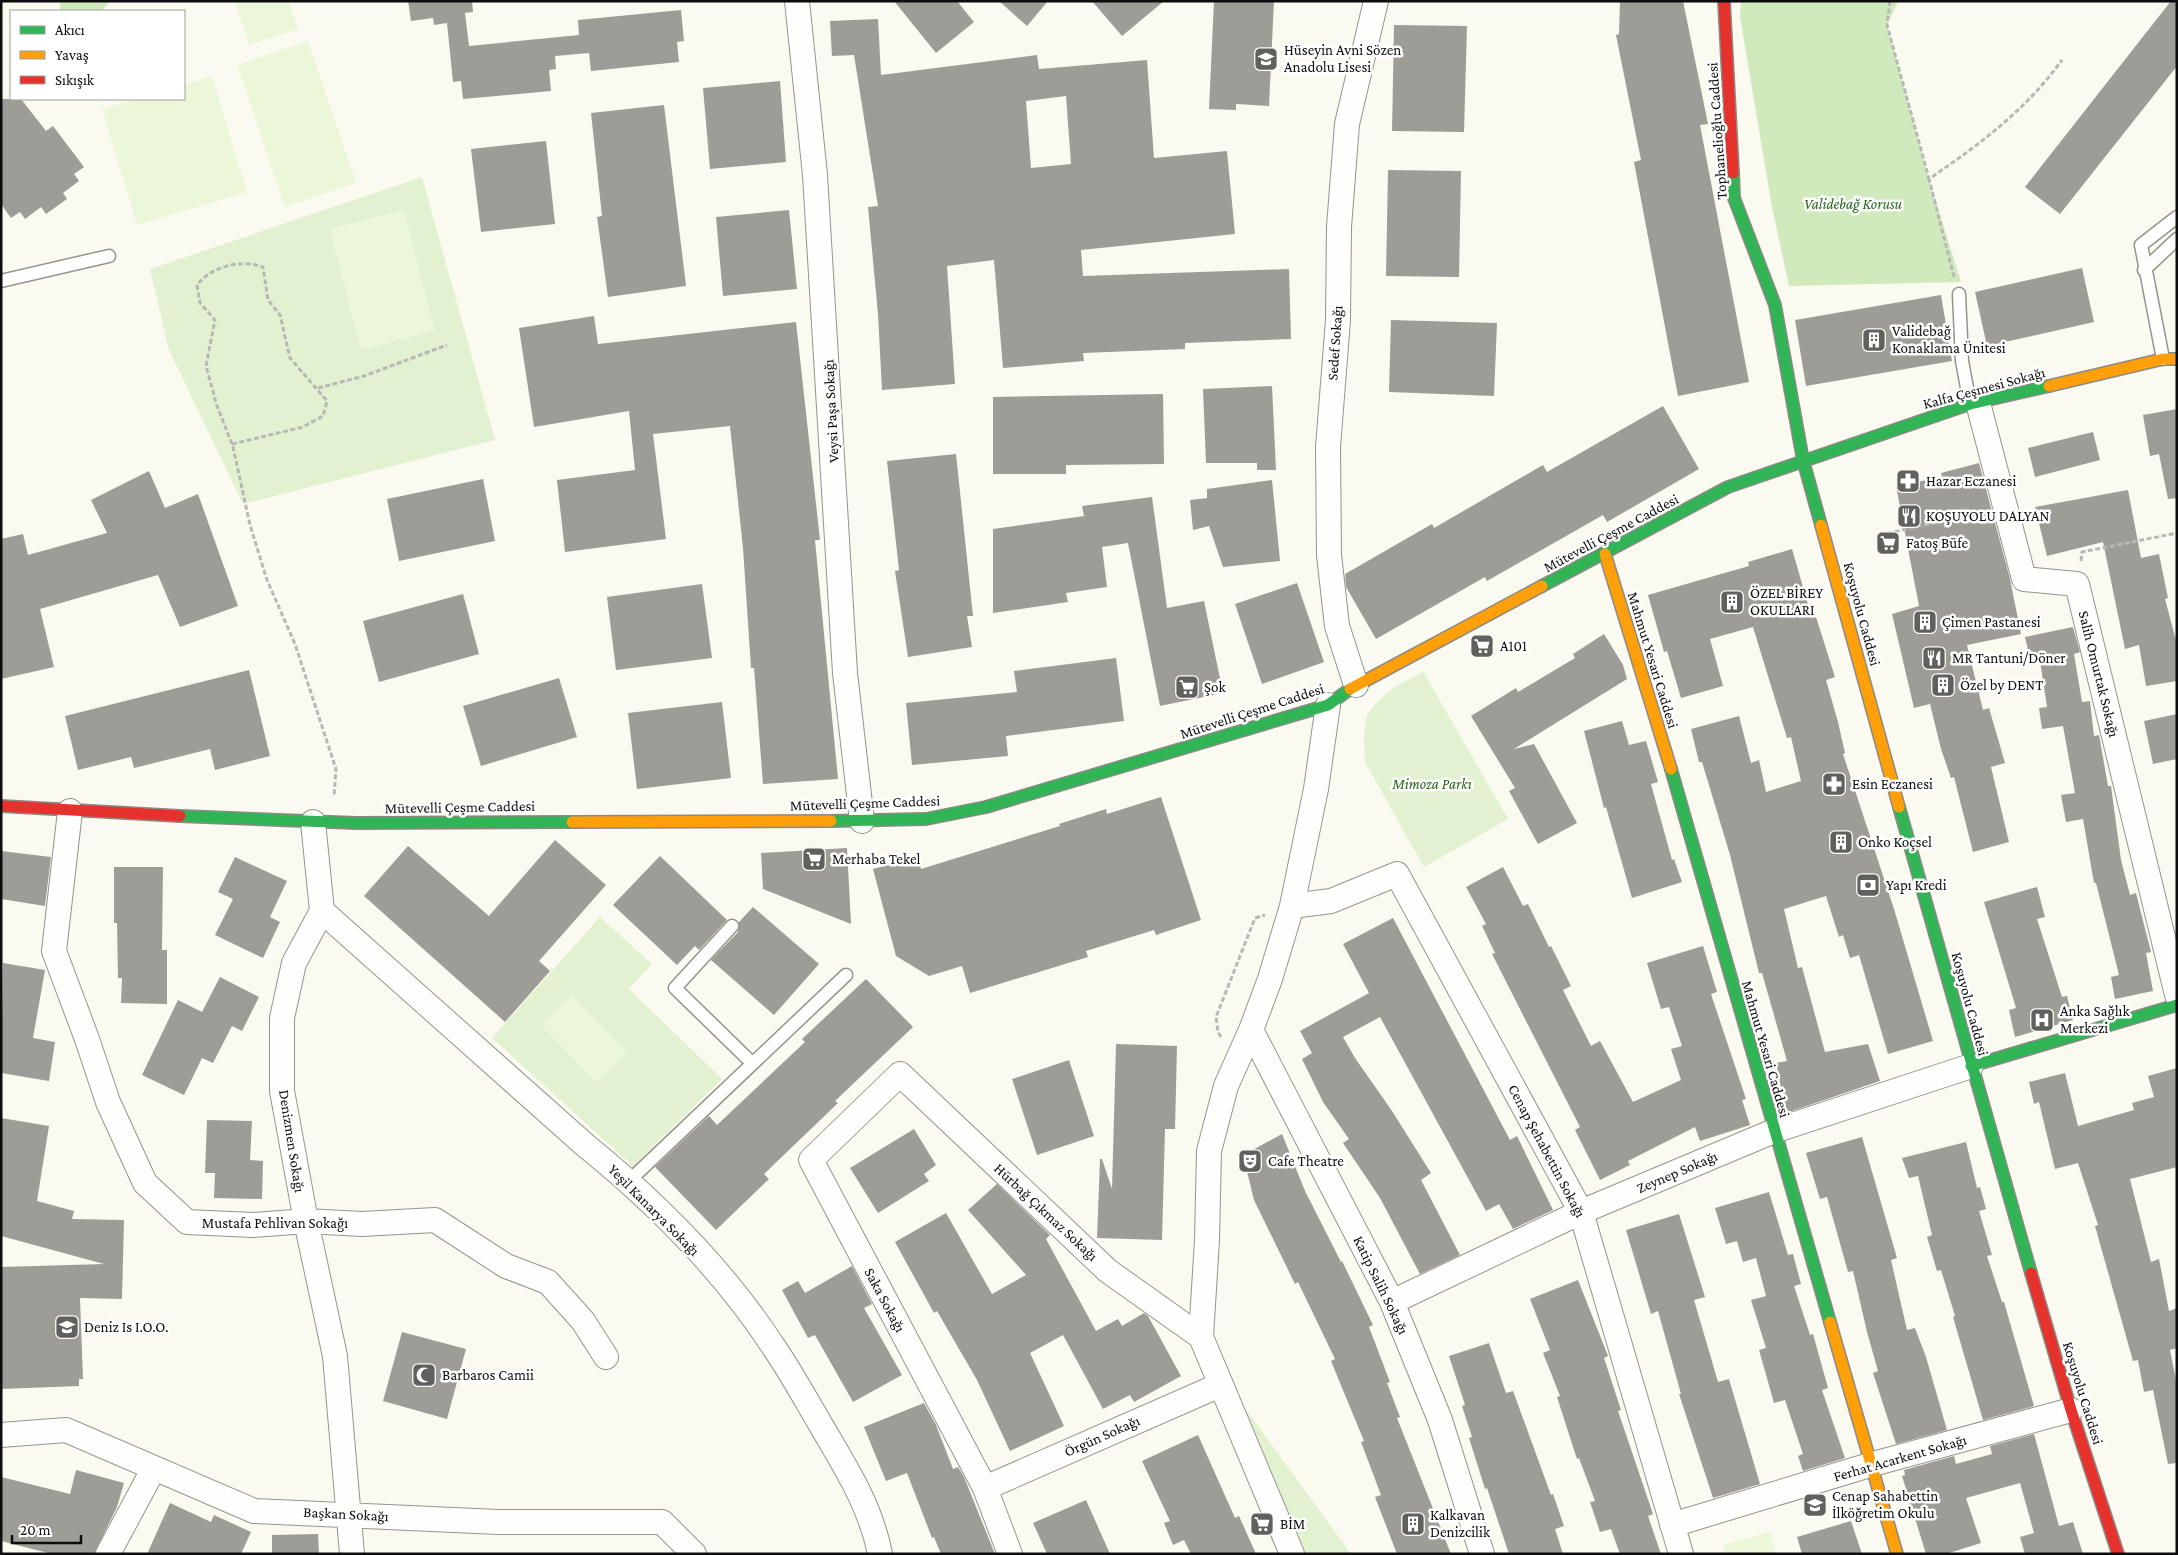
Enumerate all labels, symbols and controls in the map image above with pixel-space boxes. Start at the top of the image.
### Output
legend [10,10,185,100]
text: Akıcı [55,22,85,38]
place label: Hüseyin Avni Sözen Anadolu Lisesi [1284,42,1401,75]
school or university icon: Hüseyin Avni Sözen Anadolu Lisesi [1253,46,1279,72]
text: Yavaş [55,47,89,64]
street label: Tophanelioğlu Caddesi [1704,62,1731,200]
text: Sıkışık [55,72,95,89]
park label: Validebağ Korusu [1804,196,1903,213]
street label: Sedef Sokağı [1324,305,1347,381]
place label: Validebağ Konaklama Ünitesi [1892,323,2006,356]
building icon: Validebağ Konaklama Ünitesi [1861,327,1887,353]
street label: Veysi Paşa Sokağı [820,359,843,463]
street label: Kalfa Çeşmesi Sokağı [1921,364,2047,413]
pharmacy icon: Hazar Eczanesi [1895,468,1921,494]
place label: Hazar Eczanesi [1926,473,2016,489]
street label: Mütevelli Çeşme Caddesi [1541,491,1682,576]
restaurant icon: KOŞUYOLU DALYAN [1896,503,1922,529]
place label: KOŞUYOLU DALYAN [1926,508,2050,525]
supermarket icon: Fatoş Büfe [1875,530,1901,556]
place label: Fatoş Büfe [1906,535,1969,552]
street label: Koşuyolu Caddesi [1840,560,1884,668]
place label: ÖZEL BİREY OKULLARI [1750,585,1823,618]
building icon: ÖZEL BİREY OKULLARI [1719,589,1745,615]
street label: Mahmut Yesari Caddesi [1625,590,1681,730]
building icon: Çimen Pastanesi [1912,609,1938,635]
street label: Salih Omurtak Sokağı [2075,609,2122,739]
place label: Çimen Pastanesi [1942,614,2041,631]
supermarket icon: A101 [1469,633,1495,659]
place label: A101 [1500,638,1527,654]
restaurant icon: MR Tantuni/Döner [1921,645,1947,671]
place label: MR Tantuni/Döner [1952,650,2066,666]
building icon: Özel by DENT [1930,672,1956,698]
supermarket icon: Şok [1174,674,1200,700]
place label: Özel by DENT [1960,677,2043,694]
place label: Şok [1204,679,1226,696]
street label: Mütevelli Çeşme Caddesi [1178,680,1326,743]
pharmacy icon: Esin Eczanesi [1821,771,1847,797]
park label: Mimoza Parkı [1391,776,1472,792]
place label: Esin Eczanesi [1852,776,1933,792]
street label: Mütevelli Çeşme Caddesi [790,792,941,815]
street label: Mütevelli Çeşme Caddesi [385,798,535,817]
building icon: Onko Koçsel [1828,829,1854,855]
place label: Onko Koçsel [1858,834,1932,851]
supermarket icon: Merhaba Tekel [801,846,827,872]
place label: Merhaba Tekel [832,851,921,867]
bank icon: Yapı Kredi [1855,872,1881,898]
place label: Yapı Kredi [1886,877,1947,894]
street label: Koşuyolu Caddesi [1948,950,1992,1058]
street label: Mahmut Yesari Caddesi [1739,979,1793,1119]
place label: Anka Sağlık Merkezi [2060,1003,2131,1036]
hospital icon: Anka Sağlık Merkezi [2029,1007,2055,1033]
street label: Cenap Şehabettin Sokağı [1504,1082,1589,1221]
street label: Denizmen Sokağı [275,1088,308,1194]
theatre icon: Cafe Theatre [1237,1148,1263,1174]
street label: Zeynep Sokağı [1634,1148,1720,1197]
place label: Cafe Theatre [1268,1153,1344,1169]
street label: Hürbağ Çıkmaz Sokağı [990,1160,1101,1265]
street label: Yeşil Kanarya Sokağı [604,1161,703,1260]
street label: Mustafa Pehlivan Sokağı [202,1215,348,1232]
street label: Katip Salih Sokağı [1349,1233,1412,1337]
street label: Saka Sokağı [861,1265,909,1335]
school or university icon: Deniz Is I.O.O. [54,1314,80,1340]
place label: Deniz Is I.O.O. [84,1319,168,1335]
street label: Koşuyolu Caddesi [2059,1340,2106,1447]
mosque icon: Barbaros Camii [411,1362,437,1388]
place label: Barbaros Camii [442,1367,534,1383]
street label: Örgün Sokağı [1062,1412,1143,1461]
street label: Ferhat Acarkent Sokağı [1832,1431,1969,1486]
place label: Cenap Sahabettin İlköğretim Okulu [1832,1488,1938,1522]
school or university icon: Cenap Sahabettin İlköğretim Okulu [1802,1492,1828,1518]
street label: Başkan Sokağı [303,1504,389,1525]
place label: Kalkavan Denizcilik [1430,1507,1491,1540]
supermarket icon: BİM [1249,1511,1275,1537]
building icon: Kalkavan Denizcilik [1400,1511,1426,1537]
scale bar [12,1512,81,1544]
place label: BİM [1280,1516,1305,1532]
text: 20 m [20,1522,51,1538]

